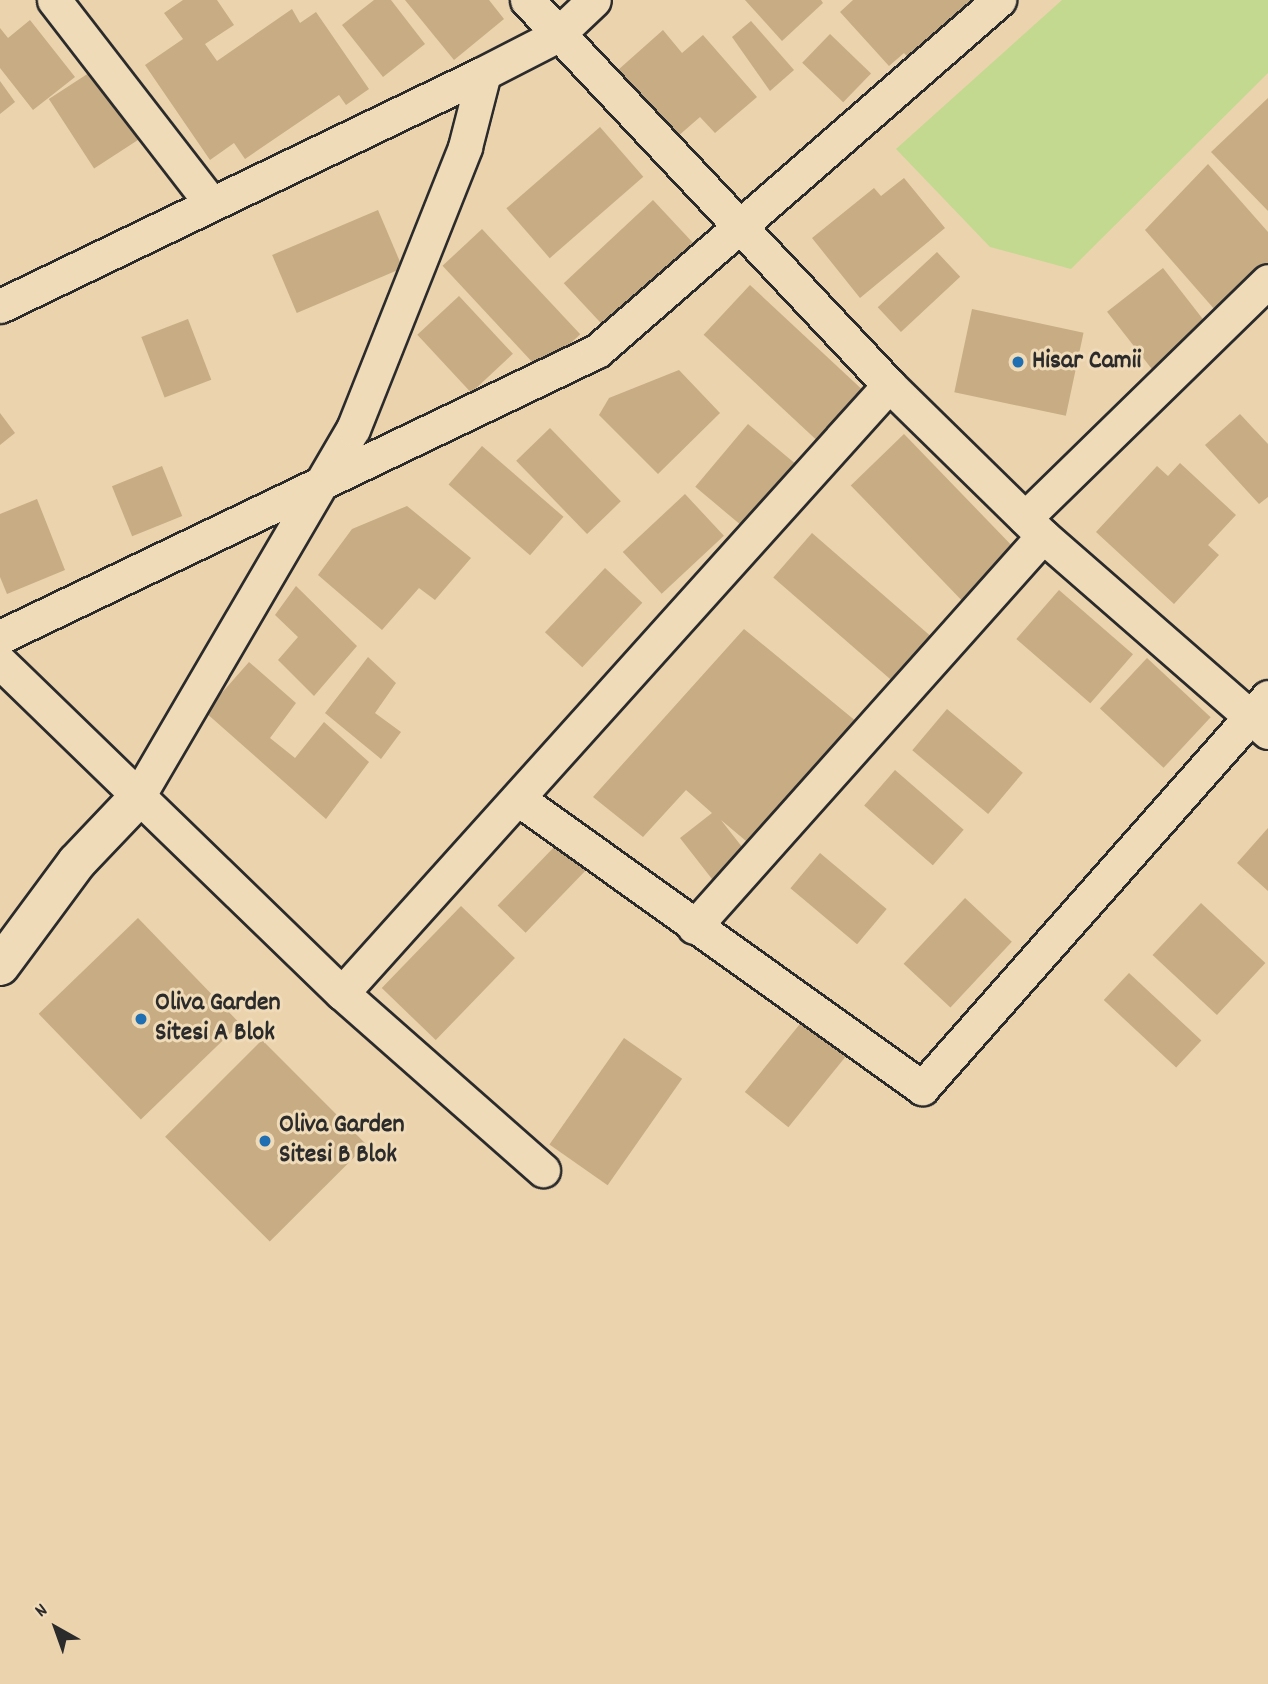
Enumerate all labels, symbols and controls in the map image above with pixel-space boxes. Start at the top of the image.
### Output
place label: Hisar Camii [1032,346,1141,378]
marker: Hisar Camii [1010,354,1026,370]
place label: Oliva Garden Sitesi A Blok [155,988,280,1050]
marker: Oliva Garden Sitesi A Blok [133,1011,149,1027]
place label: Oliva Garden Sitesi B Blok [279,1110,404,1172]
marker: Oliva Garden Sitesi B Blok [257,1133,273,1149]
north arrow [21,1593,91,1663]
text: N [30,1598,54,1625]

